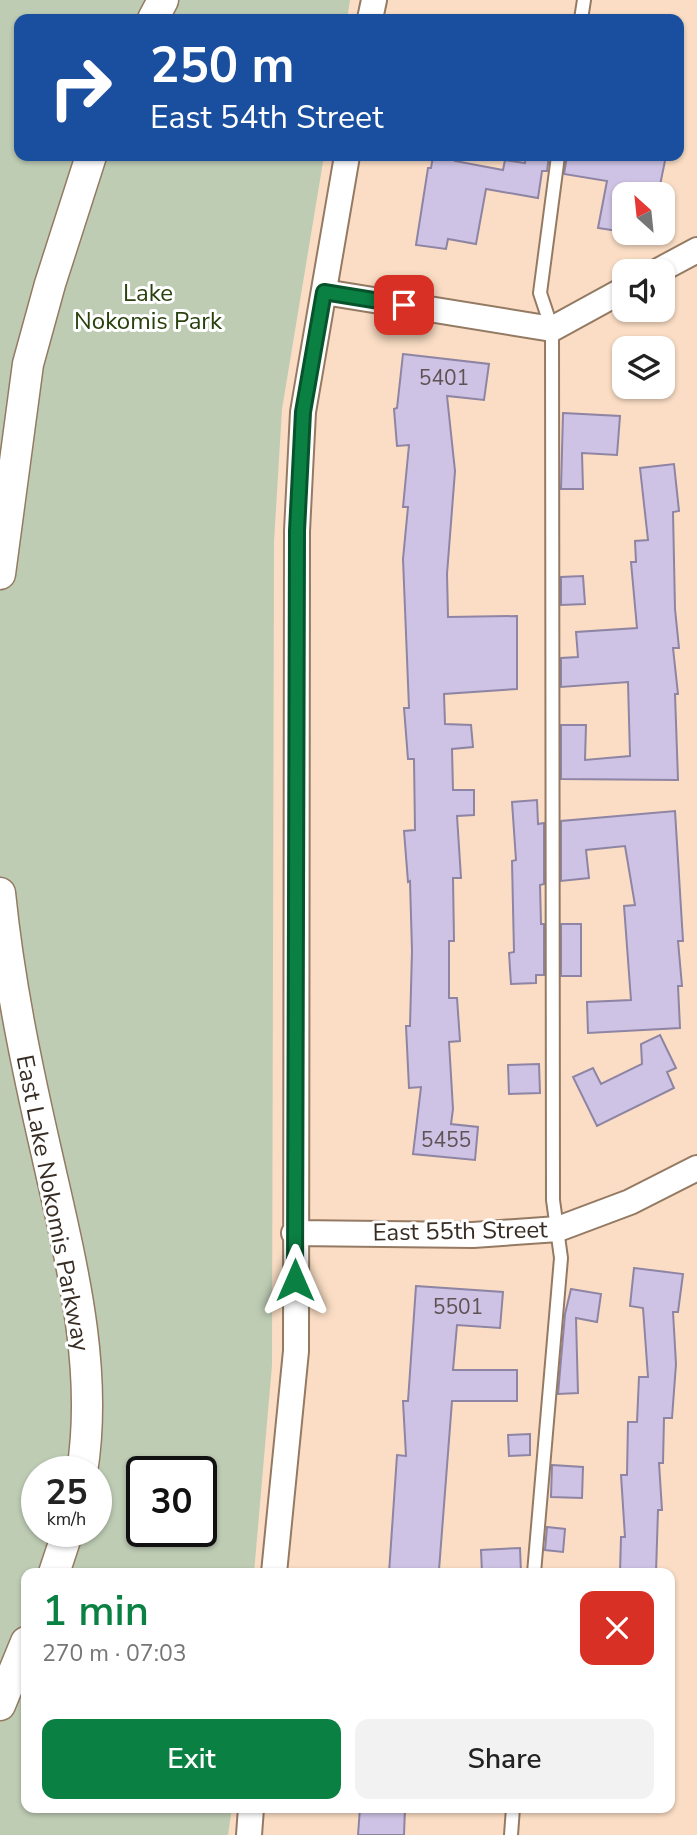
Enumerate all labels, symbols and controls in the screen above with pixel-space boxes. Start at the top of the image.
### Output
text: 250 m [150,32,294,99]
icon: right [35,42,126,133]
text: East 54th Street [150,96,383,139]
north arrow [612,182,676,245]
map controls [612,182,675,399]
button: sound [612,259,675,322]
pin [374,275,434,335]
park label: Lake Nokomis Park [74,277,223,337]
icon: arrive [385,286,423,324]
button: layers [612,336,675,399]
house number: 5401 [419,364,469,392]
street label: East Lake Nokomis Parkway [9,1052,98,1355]
house number: 5455 [421,1126,471,1154]
street label: East 55th Street [372,1213,548,1249]
position arrow [258,1243,332,1317]
house number: 5501 [433,1293,483,1321]
speed limit sign: 30 [126,1456,217,1547]
text: 25 [45,1469,88,1516]
text: km/h [47,1507,86,1531]
text: 1 min [42,1583,149,1640]
button: close [580,1591,654,1665]
text: 270 m · 07:03 [42,1638,187,1669]
button: Exit [42,1719,341,1799]
button: Share [355,1719,654,1799]

